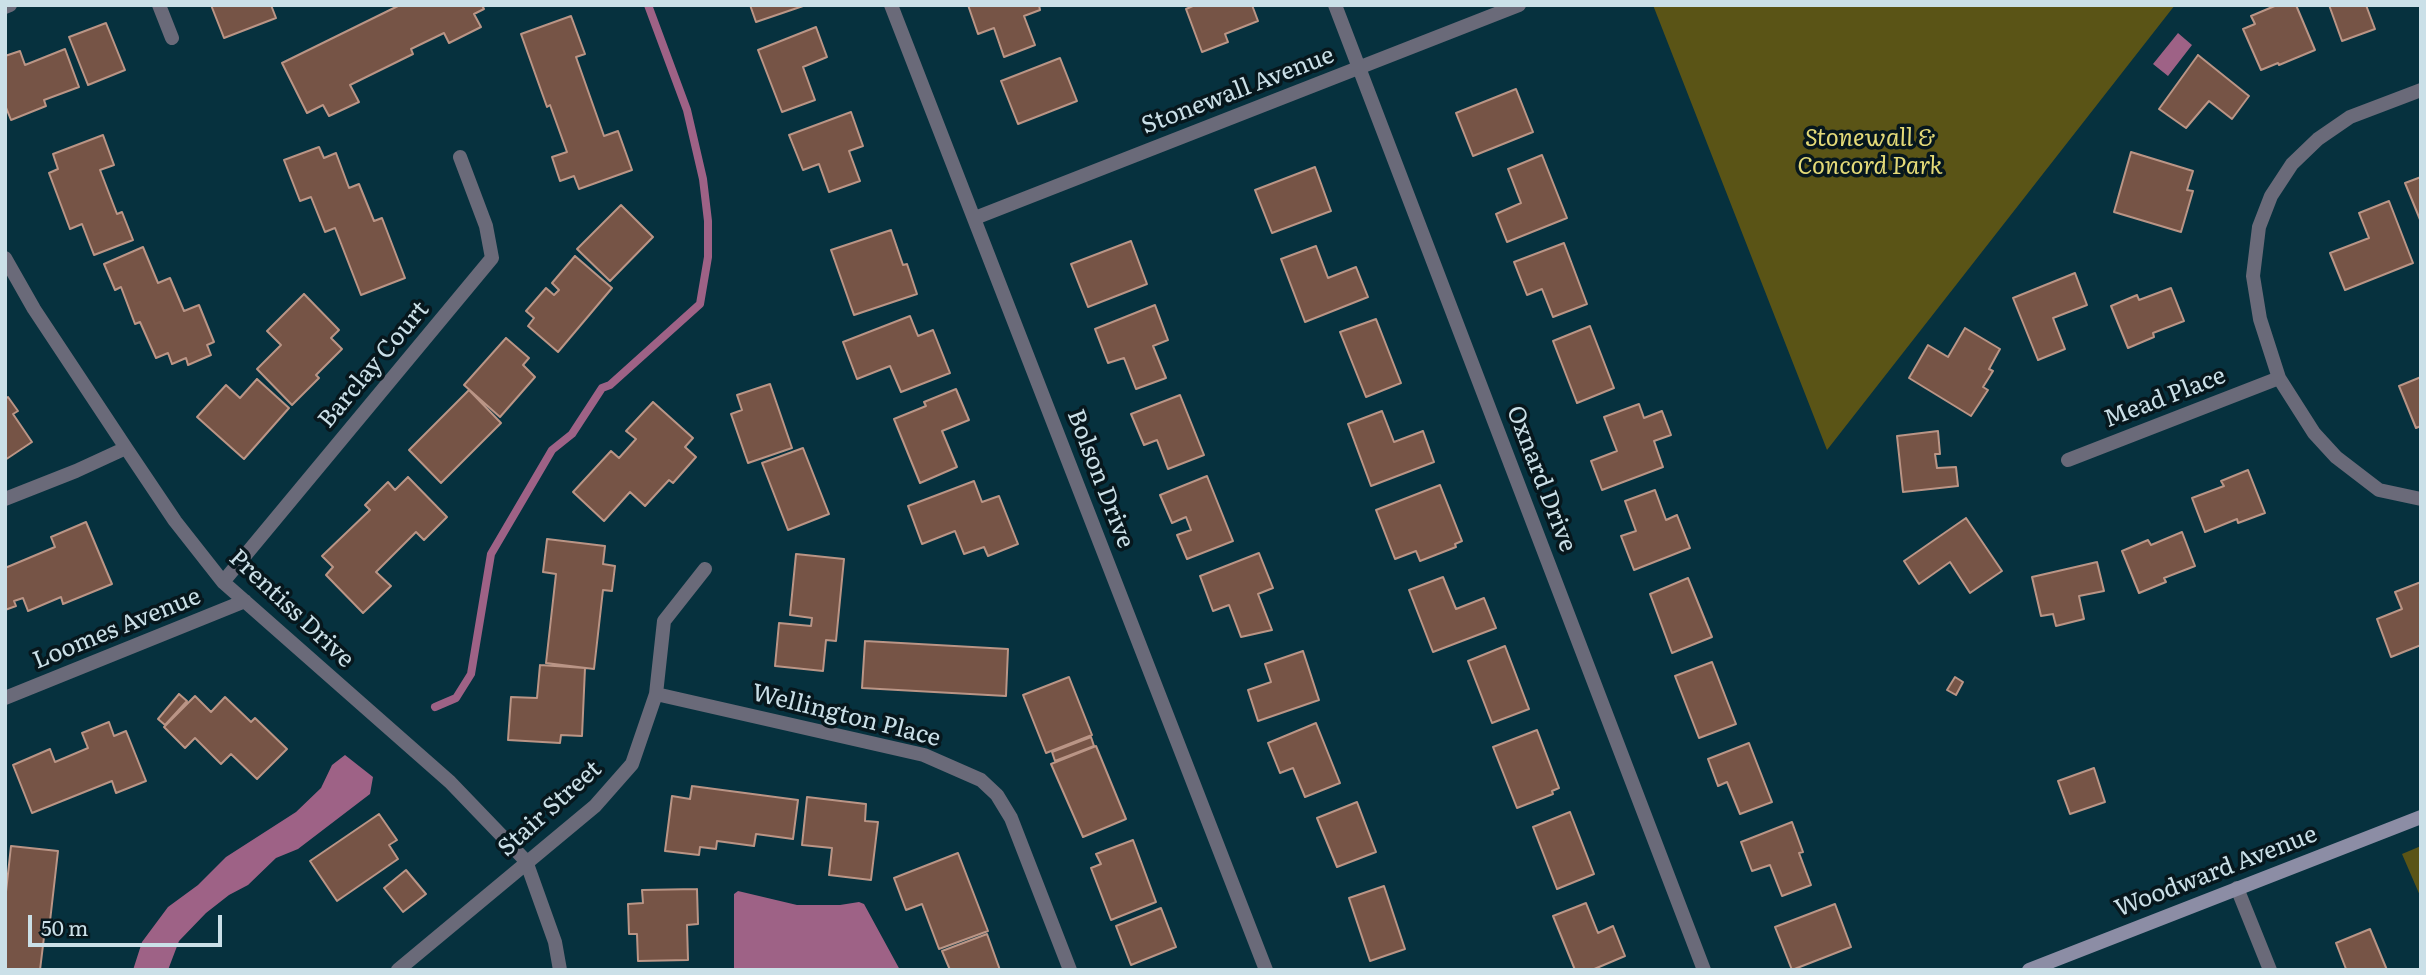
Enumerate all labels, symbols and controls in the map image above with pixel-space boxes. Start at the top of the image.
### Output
street label: Stonewall Avenue [1138,41,1338,141]
park label: Stonewall & Concord Park [1797,125,1943,181]
street label: Barclay Court [313,296,435,434]
street label: Mead Place [2100,362,2230,434]
street label: Oxnard Drive [1500,402,1582,556]
street label: Bolson Drive [1060,406,1140,552]
street label: Prentiss Drive [223,544,359,674]
street label: Loomes Avenue [29,582,205,676]
street label: Wellington Place [749,679,943,753]
street label: Stair Street [492,755,608,863]
street label: Woodward Avenue [2111,820,2321,924]
scale bar [32,902,226,946]
text: 50 m [41,911,88,942]

